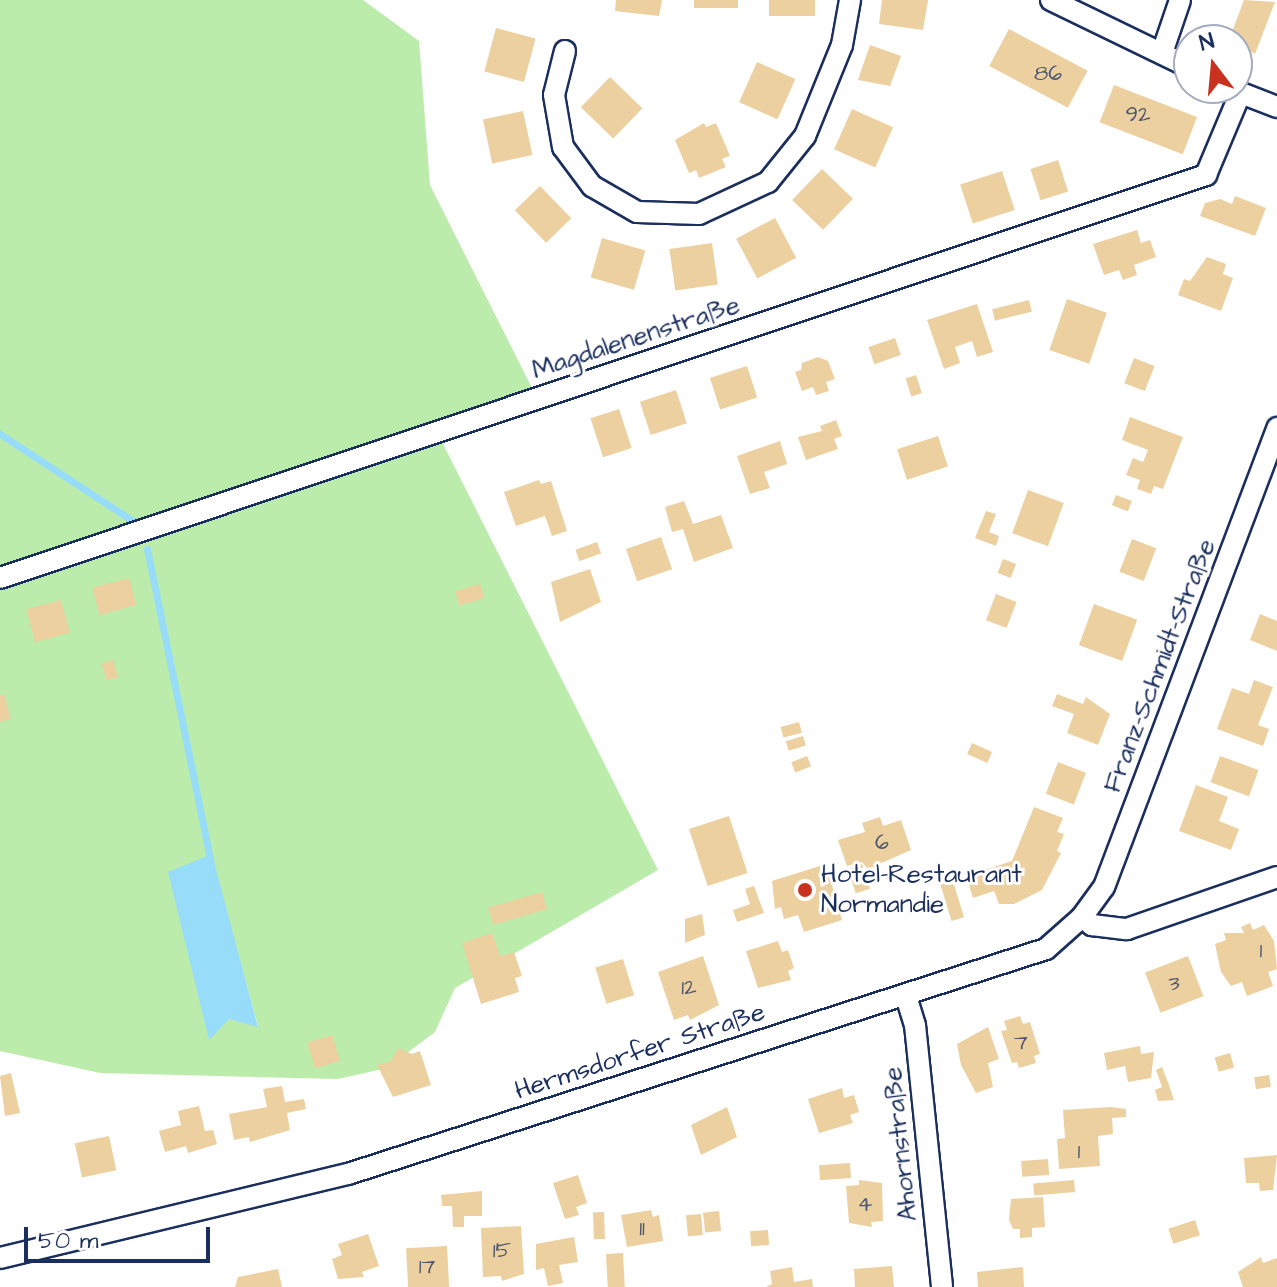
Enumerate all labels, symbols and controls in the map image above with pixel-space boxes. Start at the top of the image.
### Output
north arrow [1173,24,1253,104]
text: N [1196,26,1218,59]
house number: 86 [1034,61,1062,87]
house number: 92 [1125,102,1151,128]
street label: Magdalenenstraße [528,290,744,386]
street label: Franz-Schmidt-Straße [1097,535,1223,797]
house number: 6 [875,830,889,856]
place label: Hotel-Restaurant Normandie [821,859,1022,920]
marker: Hotel-Restaurant Normandie [796,881,814,899]
house number: 1 [1260,938,1262,964]
house number: 3 [1168,971,1180,997]
house number: 12 [681,975,697,1001]
street label: Hermsdorfer Straße [511,997,769,1107]
house number: 7 [1014,1030,1028,1056]
street label: Ahornstraße [877,1065,925,1223]
house number: 1 [1078,1139,1080,1165]
house number: 4 [858,1192,872,1218]
scale bar [28,1211,214,1261]
house number: 11 [639,1216,645,1242]
text: 50 m [38,1224,98,1258]
house number: 15 [493,1238,511,1264]
house number: 17 [419,1254,435,1280]

